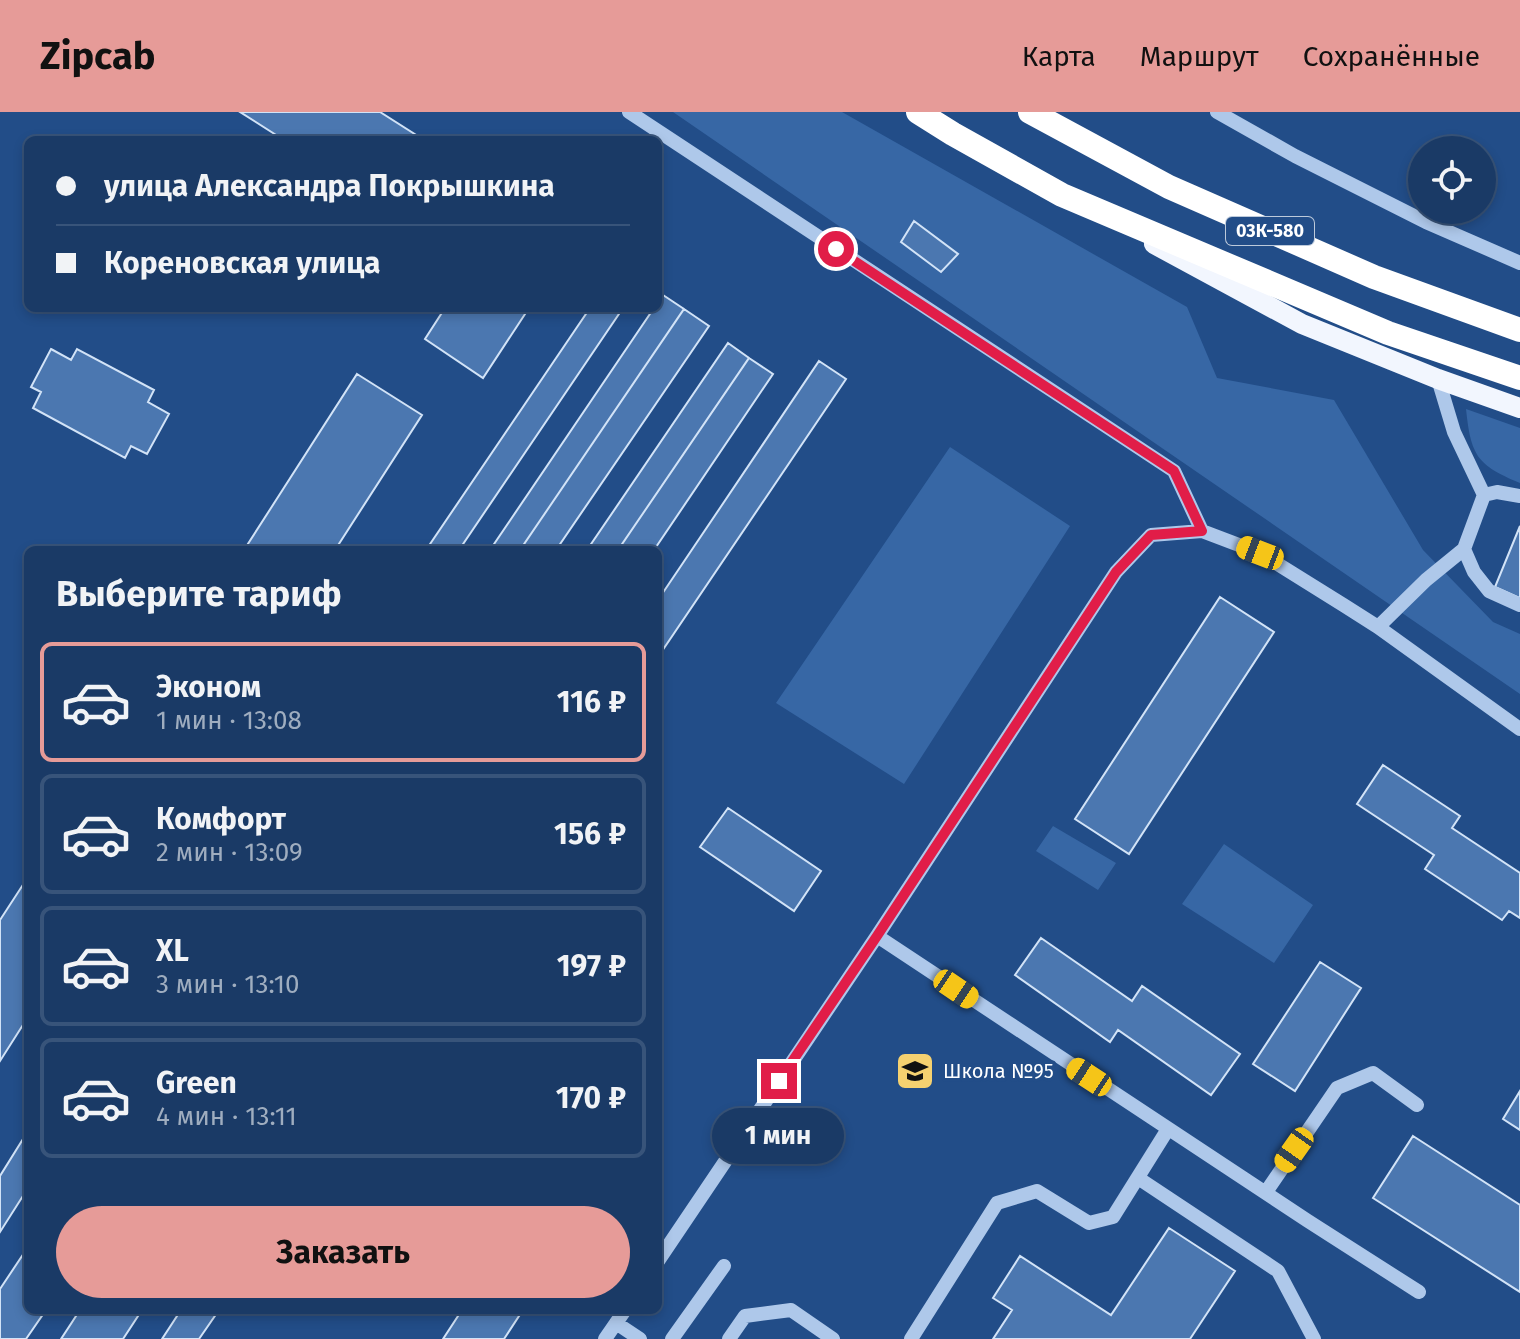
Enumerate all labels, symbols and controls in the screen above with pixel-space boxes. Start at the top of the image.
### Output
text: Zipcab [40,33,155,79]
text: Карта [1022,40,1096,73]
text: Маршрут [1140,40,1259,73]
text: Сохранённые [1303,40,1480,73]
map controls [1408,136,1496,224]
button: locate [1408,136,1496,224]
text: улица Александра Покрышкина [104,168,555,204]
road number: 03К-580 [1226,217,1314,245]
route start [818,231,854,267]
text: Кореновская улица [104,245,380,281]
car [1233,533,1287,573]
text: Выберите тариф [56,572,342,616]
icon: car [60,666,132,738]
text: Эконом [156,669,261,705]
text: 116 ₽ [557,684,626,720]
text: 1 мин · 13:08 [156,705,302,736]
icon: car [60,798,132,870]
text: Комфорт [156,801,286,837]
text: 156 ₽ [554,816,626,852]
text: 2 мин · 13:09 [156,837,303,868]
icon: car [60,930,132,1002]
text: XL [156,933,189,969]
text: 197 ₽ [557,948,626,984]
car [929,966,983,1012]
text: 3 мин · 13:10 [156,969,300,1000]
school or university icon: Школа №95 [894,1050,936,1092]
car [1062,1054,1116,1100]
place label: Школа №95 [943,1059,1054,1083]
icon: car [60,1062,132,1134]
route end [761,1063,797,1099]
text: Green [156,1065,237,1101]
text: 170 ₽ [556,1080,626,1116]
text: 4 мин · 13:11 [156,1101,297,1132]
callout: 1 мин [713,1109,845,1165]
text: 1 мин [745,1120,811,1151]
car [1270,1123,1318,1177]
button: Заказать [56,1206,630,1298]

